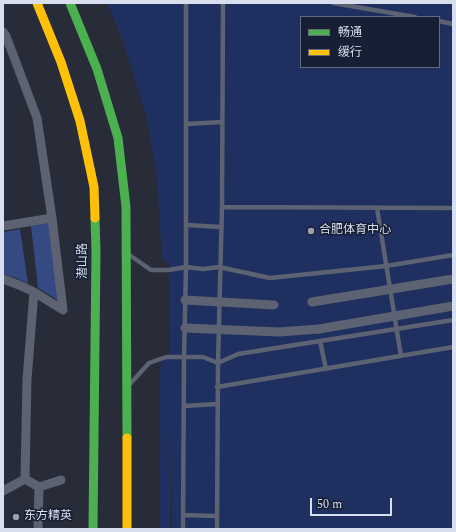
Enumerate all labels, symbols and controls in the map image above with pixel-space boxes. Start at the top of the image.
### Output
legend [300,16,440,68]
text: 畅通 [338,23,362,42]
text: 缓行 [338,43,362,62]
place label: 合肥体育中心 [319,224,391,238]
marker: 合肥体育中心 [306,226,316,236]
street label: 潜山路 [77,243,91,279]
scale bar [312,490,394,516]
text: 50 m [317,495,342,514]
place label: 东方精英 [24,510,72,524]
marker: 东方精英 [11,512,21,522]

